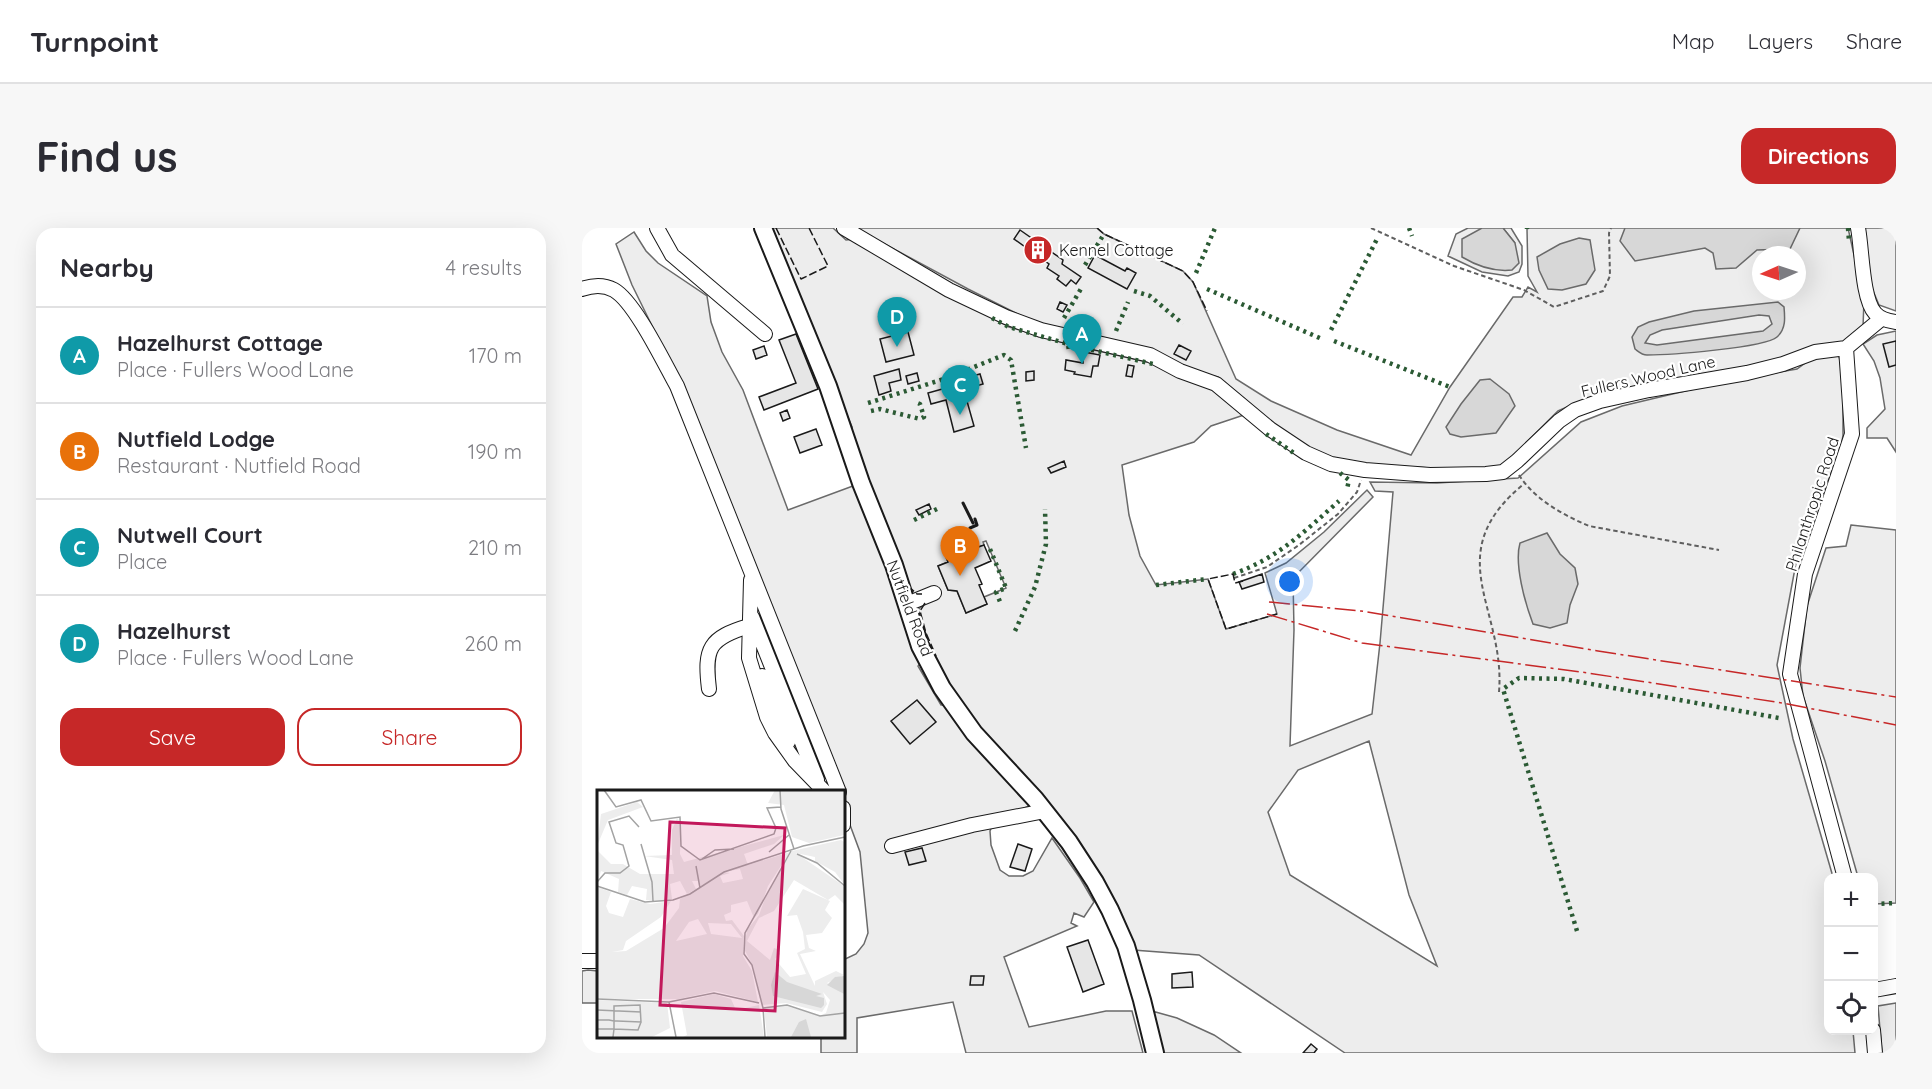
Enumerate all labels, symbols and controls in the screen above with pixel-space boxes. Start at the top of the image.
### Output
text: Turnpoint [30,24,159,59]
text: Map [1672,28,1715,54]
text: Layers [1748,28,1813,54]
text: Share [1846,28,1902,54]
button: Directions [1741,128,1896,184]
text: Find us [36,130,178,183]
building icon: Kennel Cottage [1022,234,1054,266]
place label: Kennel Cottage [1059,240,1173,260]
north arrow [1752,246,1806,300]
text: Nearby [60,251,154,284]
text: 4 results [446,255,522,280]
pin: D [878,298,916,347]
pin: A [1062,314,1102,364]
text: Hazelhurst Cottage [117,329,323,357]
text: A [73,343,86,368]
text: 170 m [469,343,522,368]
street label: Fullers Wood Lane [1579,351,1717,401]
text: Place · Fullers Wood Lane [117,357,354,382]
pin: C [940,366,980,415]
text: Nutfield Lodge [117,425,275,453]
street label: Philanthropic Road [1781,434,1843,574]
text: B [73,439,86,464]
text: 190 m [468,439,522,464]
text: Restaurant · Nutfield Road [117,453,361,478]
text: Nutwell Court [117,521,263,549]
pin: B [940,526,980,576]
text: C [73,535,86,560]
text: 210 m [468,535,522,560]
text: Place [117,549,167,574]
street label: Nutfield Road [882,557,938,659]
your location [1275,567,1304,596]
text: Hazelhurst [117,617,231,645]
text: D [72,631,87,656]
text: 260 m [465,631,522,656]
text: Place · Fullers Wood Lane [117,645,354,670]
button: Save [60,708,285,766]
button: Share [297,708,522,766]
inset map [597,790,844,1038]
map controls [1824,873,1878,1035]
button: + [1824,873,1878,927]
button: − [1824,927,1878,981]
button: locate [1824,981,1878,1035]

